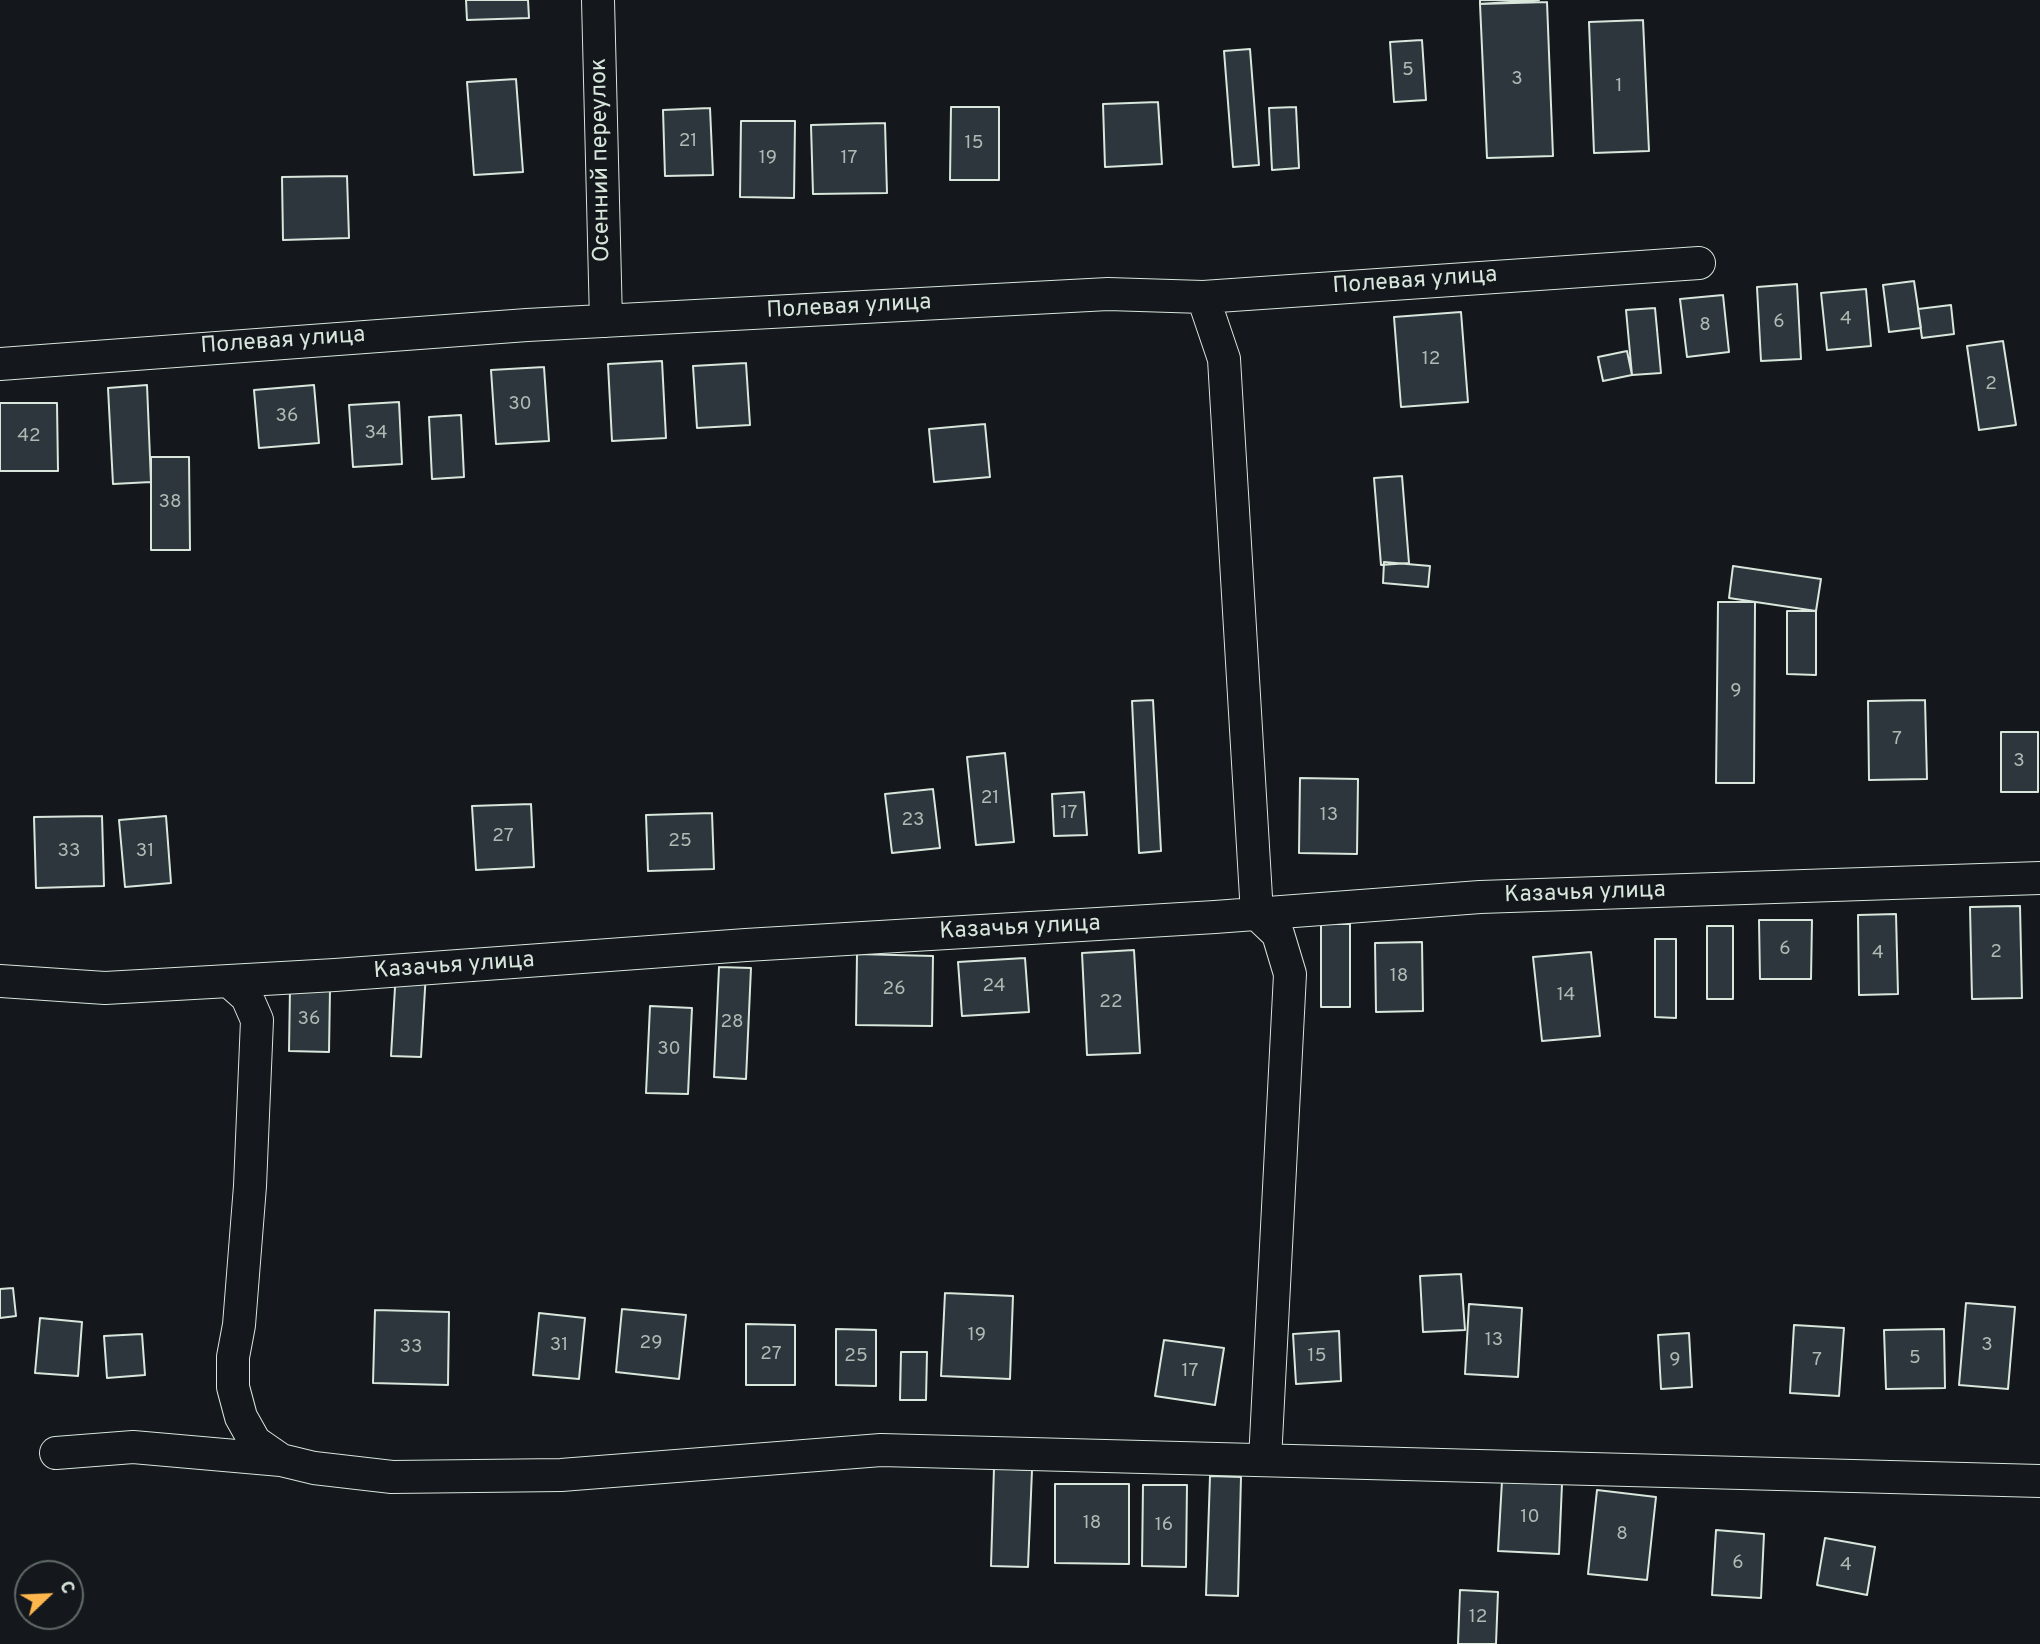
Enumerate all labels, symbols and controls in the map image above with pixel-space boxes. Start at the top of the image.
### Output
street label: Осенний переулок [586,58,618,262]
house number: 5 [1402,60,1414,82]
house number: 3 [1511,69,1523,91]
house number: 1 [1615,76,1623,98]
house number: 21 [679,131,697,153]
house number: 15 [965,133,983,155]
house number: 19 [759,148,777,170]
house number: 17 [841,148,857,170]
street label: Полевая улица [1332,262,1498,302]
street label: Полевая улица [766,290,932,326]
house number: 4 [1840,309,1852,331]
house number: 6 [1773,312,1785,334]
house number: 8 [1699,315,1711,337]
street label: Полевая улица [200,322,366,362]
house number: 12 [1422,349,1440,371]
house number: 2 [1985,374,1997,396]
house number: 30 [508,394,532,416]
house number: 36 [276,406,298,428]
house number: 34 [364,423,388,445]
house number: 42 [17,426,41,448]
house number: 38 [158,492,182,514]
house number: 9 [1730,681,1742,703]
house number: 7 [1892,729,1902,751]
house number: 3 [2013,751,2025,773]
house number: 21 [981,788,999,810]
house number: 17 [1061,803,1077,825]
house number: 13 [1320,805,1338,827]
house number: 23 [901,810,925,832]
house number: 27 [492,826,514,848]
house number: 25 [668,831,692,853]
house number: 33 [58,841,80,863]
house number: 31 [136,841,154,863]
street label: Казачья улица [1504,877,1666,911]
street label: Казачья улица [939,911,1101,947]
house number: 6 [1779,939,1791,961]
house number: 2 [1990,942,2002,964]
house number: 4 [1872,943,1884,965]
street label: Казачья улица [373,948,535,986]
house number: 18 [1390,966,1408,988]
house number: 24 [982,976,1006,998]
house number: 26 [883,979,905,1001]
house number: 14 [1557,985,1575,1007]
house number: 22 [1099,992,1123,1014]
house number: 36 [298,1009,320,1031]
house number: 28 [720,1012,744,1034]
house number: 30 [657,1039,681,1061]
house number: 19 [968,1325,986,1347]
house number: 13 [1485,1330,1503,1352]
house number: 29 [640,1333,662,1355]
house number: 31 [550,1335,568,1357]
house number: 3 [1981,1335,1993,1357]
house number: 33 [400,1337,422,1359]
house number: 27 [760,1344,782,1366]
house number: 25 [844,1346,868,1368]
house number: 15 [1308,1346,1326,1368]
house number: 5 [1909,1348,1921,1370]
house number: 9 [1669,1350,1681,1372]
house number: 7 [1812,1350,1822,1372]
house number: 17 [1182,1361,1198,1383]
house number: 10 [1520,1507,1540,1529]
house number: 18 [1083,1513,1101,1535]
house number: 16 [1155,1515,1173,1537]
house number: 8 [1616,1524,1628,1546]
house number: 6 [1732,1553,1744,1575]
house number: 4 [1840,1555,1852,1577]
north arrow [14,1560,84,1630]
text: С [53,1577,80,1598]
house number: 12 [1469,1607,1487,1629]

